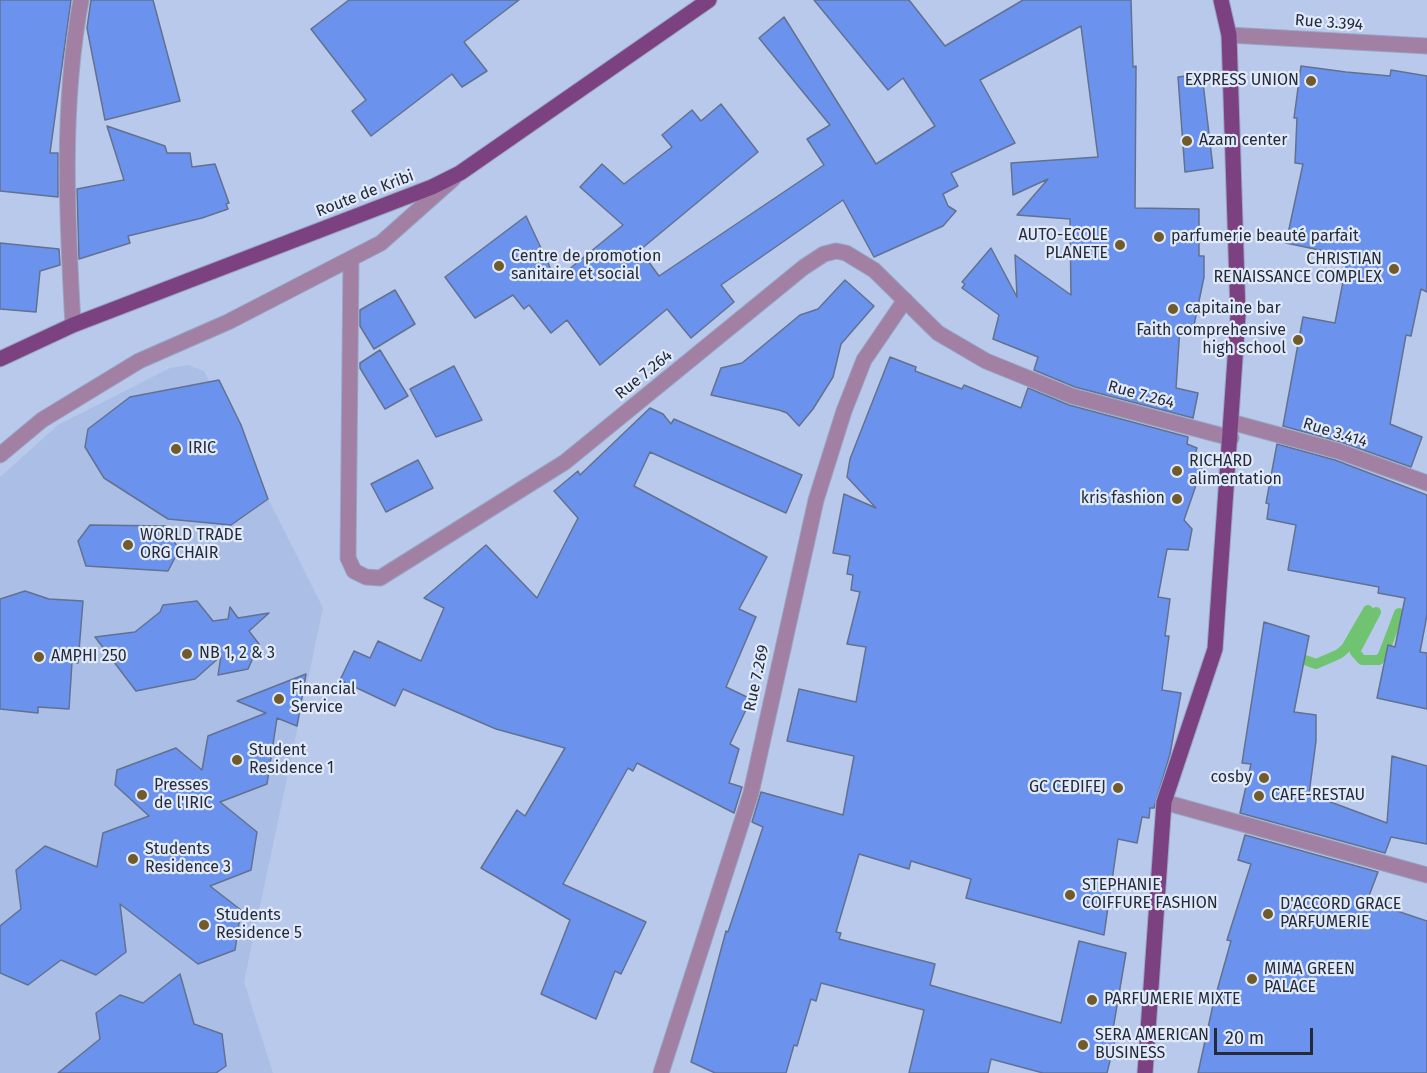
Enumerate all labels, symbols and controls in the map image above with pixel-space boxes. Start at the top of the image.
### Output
street label: Rue 3.394 [1294,11,1364,35]
place label: EXPRESS UNION [1185,71,1299,91]
marker: EXPRESS UNION [1304,74,1318,88]
place label: Azam center [1199,131,1287,151]
marker: Azam center [1180,134,1194,148]
street label: Route de Kribi [313,167,417,221]
place label: AUTO-ECOLE PLANETE [1019,226,1108,264]
place label: parfumerie beauté parfait [1171,227,1359,247]
marker: parfumerie beauté parfait [1152,230,1166,244]
marker: AUTO-ECOLE PLANETE [1113,238,1127,252]
place label: Centre de promotion sanitaire et social [511,247,661,285]
place label: CHRISTIAN RENAISSANCE COMPLEX [1213,250,1382,288]
marker: Centre de promotion sanitaire et social [492,259,506,273]
marker: CHRISTIAN RENAISSANCE COMPLEX [1387,262,1401,276]
place label: capitaine bar [1185,299,1281,319]
marker: capitaine bar [1166,302,1180,316]
place label: Faith comprehensive high school [1136,321,1286,359]
marker: Faith comprehensive high school [1291,333,1305,347]
street label: Rue 7.264 [612,346,676,404]
street label: Rue 7.264 [1106,377,1176,413]
street label: Rue 3.414 [1301,414,1369,452]
place label: IRIC [188,439,216,459]
marker: IRIC [169,442,183,456]
place label: RICHARD alimentation [1189,452,1282,490]
marker: RICHARD alimentation [1170,464,1184,478]
place label: kris fashion [1081,489,1165,509]
marker: kris fashion [1170,492,1184,506]
place label: WORLD TRADE ORG CHAIR [140,526,242,564]
marker: WORLD TRADE ORG CHAIR [121,538,135,552]
street label: Rue 7.269 [741,643,773,713]
place label: NB 1, 2 & 3 [199,644,275,664]
place label: AMPHI 250 [51,647,127,667]
marker: NB 1, 2 & 3 [180,647,194,661]
marker: AMPHI 250 [32,650,46,664]
place label: Financial Service [291,680,356,718]
marker: Financial Service [272,692,286,706]
place label: Student Residence 1 [249,741,334,779]
marker: Student Residence 1 [230,753,244,767]
place label: cosby [1211,768,1252,788]
marker: cosby [1257,771,1271,785]
place label: Presses de l'IRIC [154,776,213,814]
place label: GC CEDIFEJ [1029,778,1106,798]
marker: GC CEDIFEJ [1111,781,1125,795]
place label: CAFE-RESTAU [1271,786,1365,806]
marker: Presses de l'IRIC [135,788,149,802]
marker: CAFE-RESTAU [1252,789,1266,803]
place label: Students Residence 3 [145,840,231,878]
marker: Students Residence 3 [126,852,140,866]
place label: STEPHANIE COIFFURE FASHION [1082,876,1218,914]
marker: STEPHANIE COIFFURE FASHION [1063,888,1077,902]
place label: D'ACCORD GRACE PARFUMERIE [1280,895,1401,933]
place label: Students Residence 5 [216,906,302,944]
marker: D'ACCORD GRACE PARFUMERIE [1261,907,1275,921]
marker: Students Residence 5 [197,918,211,932]
place label: MIMA GREEN PALACE [1264,960,1355,998]
marker: MIMA GREEN PALACE [1245,972,1259,986]
place label: PARFUMERIE MIXTE [1104,990,1240,1010]
marker: PARFUMERIE MIXTE [1085,993,1099,1007]
scale bar [1217,1016,1316,1054]
place label: SERA AMERICAN BUSINESS [1095,1026,1209,1064]
text: 20 m [1225,1027,1264,1049]
marker: SERA AMERICAN BUSINESS [1076,1038,1090,1052]

